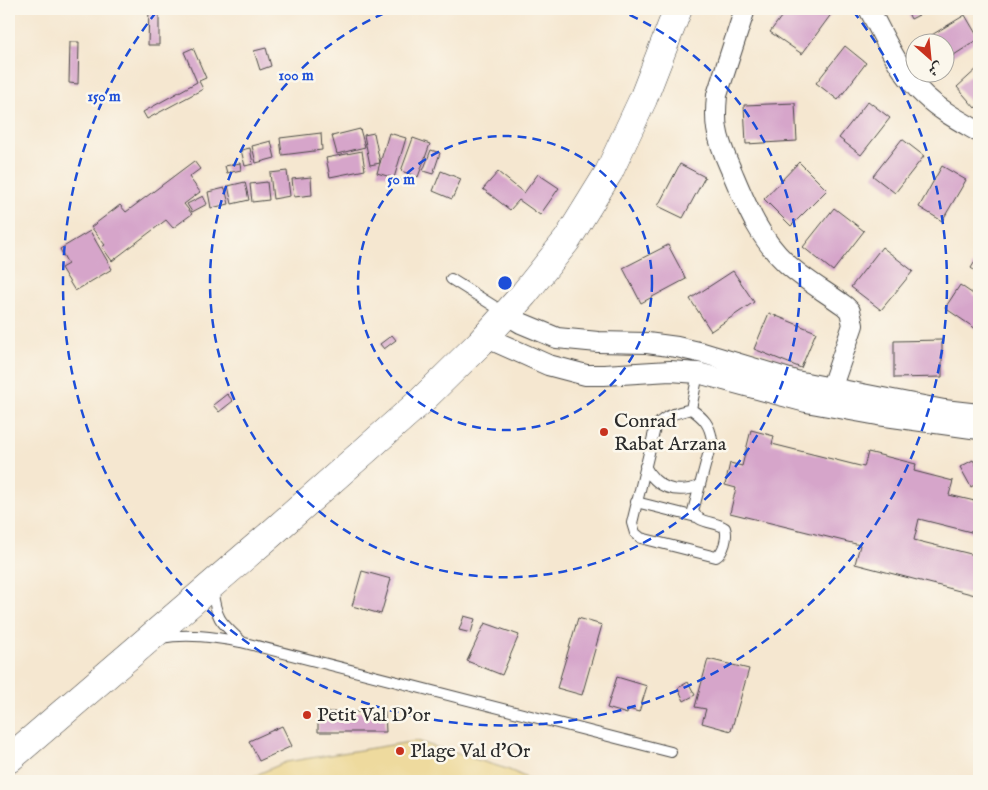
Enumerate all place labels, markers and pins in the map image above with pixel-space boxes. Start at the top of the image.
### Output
centre of rings [496,274,514,292]
place label: Conrad Rabat Arzana [614,409,727,457]
marker: Conrad Rabat Arzana [598,426,610,438]
place label: Petit Val D'or [317,703,431,728]
marker: Petit Val D'or [301,709,313,721]
place label: Plage Val d'Or [410,739,531,764]
marker: Plage Val d'Or [394,745,406,757]

